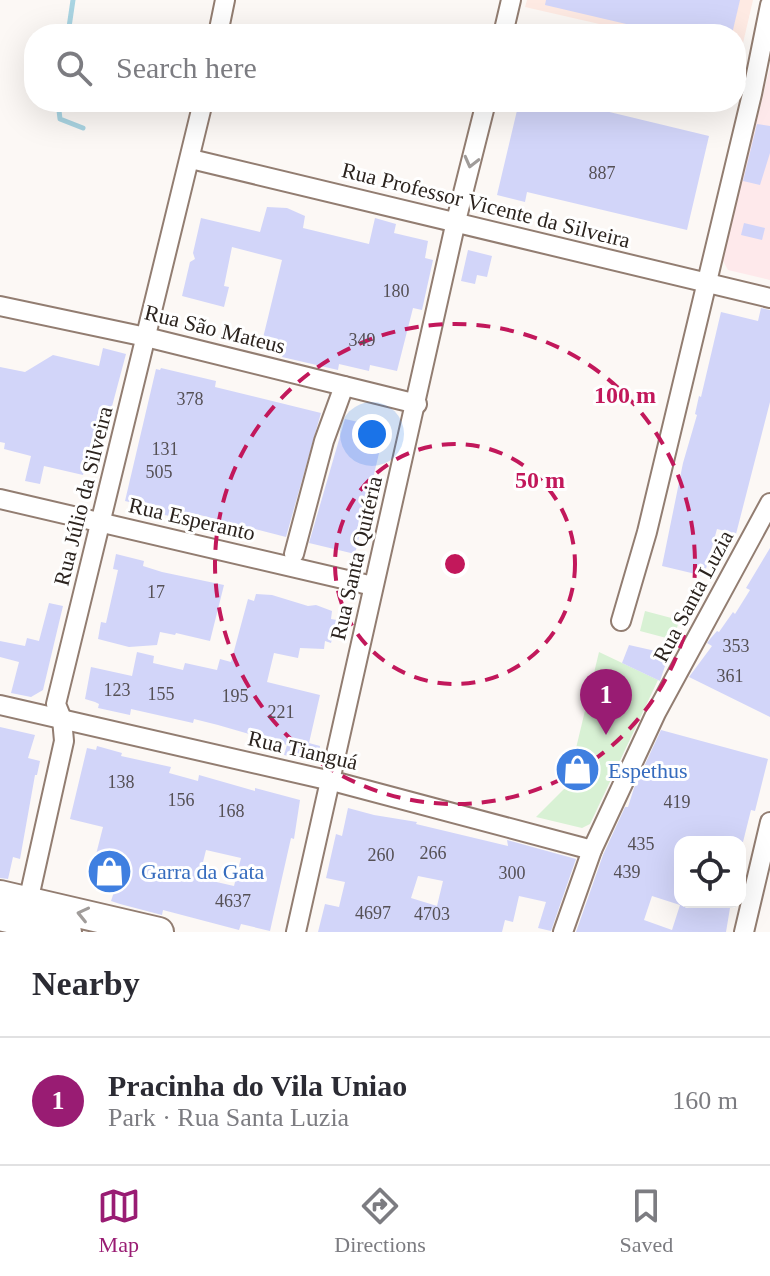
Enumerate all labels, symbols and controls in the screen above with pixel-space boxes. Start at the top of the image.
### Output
search box [24,24,746,112]
icon: search [52,46,96,90]
text: Search here [116,51,257,84]
one-way arrow [464,154,481,168]
street label: Rua Professor Vicente da Silveira [339,157,633,253]
house number: 887 [589,163,616,183]
house number: 180 [383,281,410,301]
street label: Rua São Mateus [142,299,288,359]
house number: 349 [349,330,376,350]
text: 100 m [594,382,656,408]
house number: 378 [177,389,204,409]
street label: Rua Júlio da Silveira [49,404,117,588]
your location [352,414,392,454]
house number: 131 [152,439,179,459]
house number: 505 [146,462,173,482]
text: 50 m [515,467,565,493]
street label: Rua Santa Quitéria [325,473,387,642]
street label: Rua Esperanto [126,492,258,546]
street label: Rua Santa Luzia [648,526,738,666]
centre of rings [441,550,469,578]
house number: 17 [147,582,165,602]
house number: 353 [723,636,750,656]
house number: 361 [717,666,744,686]
pin: 1 [580,669,632,735]
house number: 123 [104,680,131,700]
house number: 155 [148,684,175,704]
house number: 195 [222,686,249,706]
house number: 221 [268,702,295,722]
street label: Rua Tianguá [246,725,361,775]
shop icon: Espethus [553,746,601,794]
place label: Espethus [608,758,687,783]
house number: 138 [108,772,135,792]
house number: 156 [168,790,195,810]
house number: 419 [664,792,691,812]
house number: 168 [218,801,245,821]
house number: 435 [628,834,655,854]
map controls [674,836,746,908]
button: locate [674,836,746,908]
house number: 266 [420,843,447,863]
house number: 260 [368,845,395,865]
shop icon: Garra da Gata [86,847,134,895]
place label: Garra da Gata [141,859,265,884]
house number: 439 [614,862,641,882]
house number: 300 [499,863,526,883]
house number: 4637 [215,891,251,911]
house number: 4697 [355,903,391,923]
house number: 4703 [414,904,450,924]
one-way arrow [77,907,91,924]
text: Nearby [32,965,140,1002]
text: Pracinha do Vila Uniao [108,1069,407,1102]
text: 1 [52,1086,65,1115]
text: 160 m [672,1086,738,1115]
text: Park · Rua Santa Luzia [108,1103,349,1132]
tab: Map [97,1184,141,1258]
tab: Directions [334,1184,426,1258]
tab: Saved [619,1184,673,1258]

